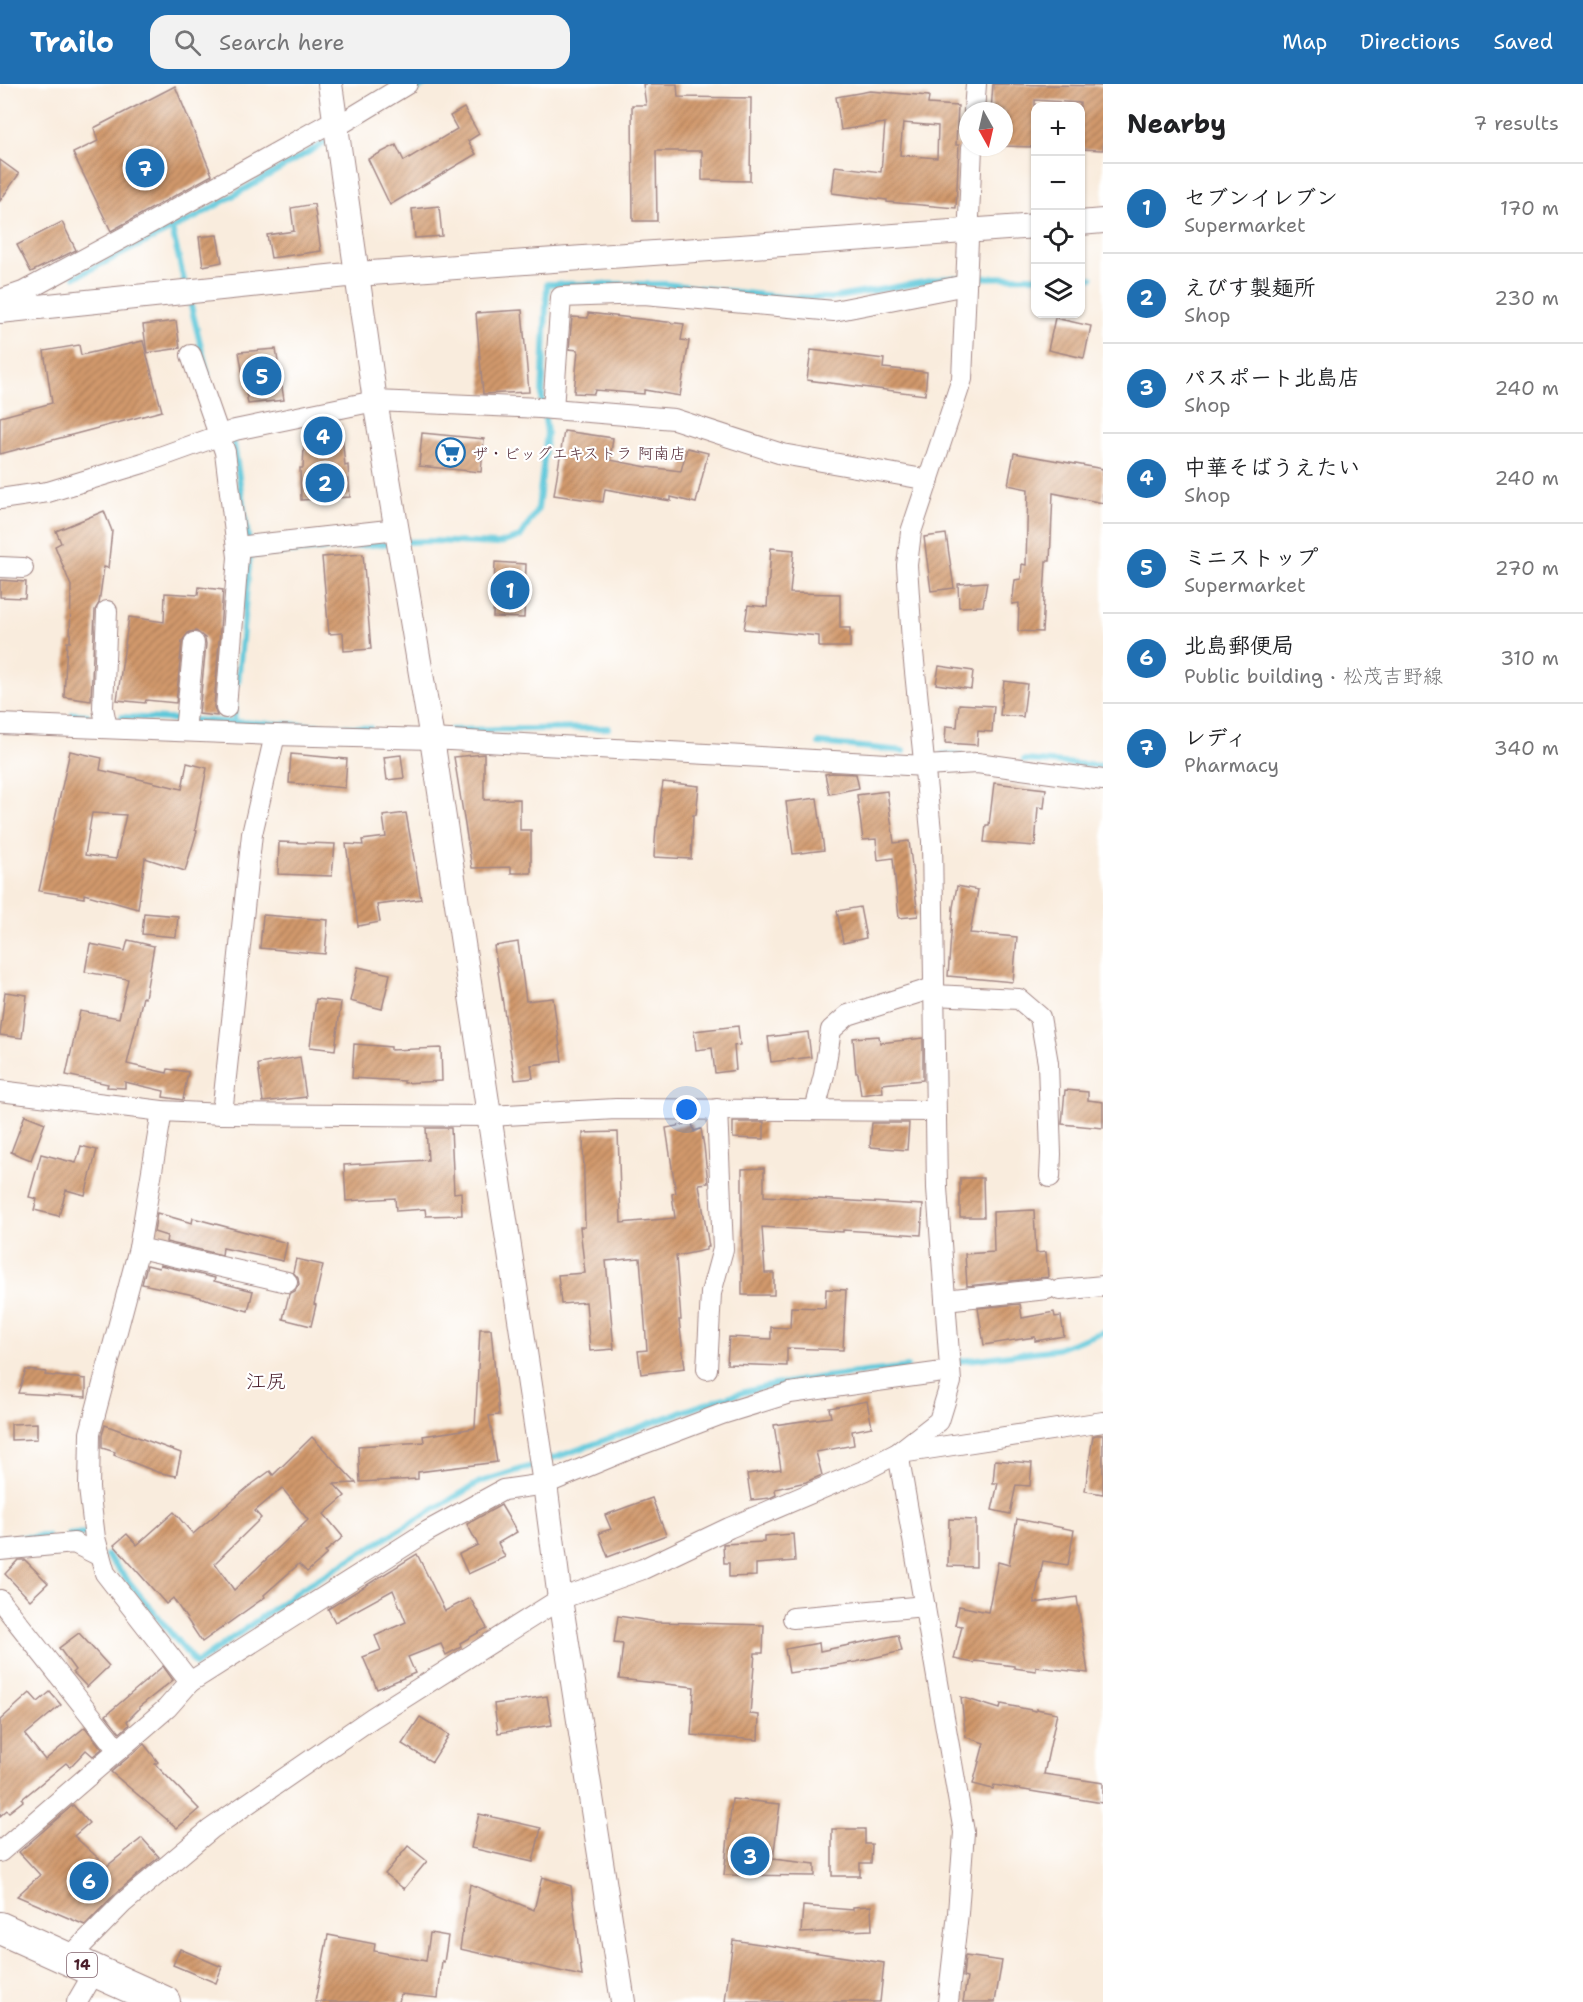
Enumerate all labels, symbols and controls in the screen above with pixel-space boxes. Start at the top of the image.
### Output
search box [150,15,570,69]
text: Trailo [30,23,114,61]
icon: search [171,26,204,59]
text: Search here [219,28,345,57]
text: Map [1282,28,1327,56]
text: Directions [1360,28,1460,56]
text: Saved [1493,28,1553,56]
north arrow [959,102,1013,156]
map controls [1031,102,1085,318]
button: + [1031,102,1085,156]
text: Nearby [1127,106,1226,141]
text: 7 results [1473,110,1559,136]
pin: 7 [126,146,164,190]
button: − [1031,156,1085,210]
text: セブンイレブン [1184,183,1338,212]
text: 1 [1142,195,1151,221]
text: 170 m [1500,195,1559,221]
button: locate [1031,210,1085,264]
text: Supermarket [1184,212,1306,238]
button: layers [1031,264,1085,318]
text: えびす製麺所 [1184,273,1316,302]
text: 2 [1140,285,1154,311]
text: 230 m [1494,285,1559,311]
text: Shop [1184,302,1231,328]
pin: 5 [242,354,282,398]
text: パスポート北島店 [1184,363,1360,392]
text: 3 [1140,375,1154,401]
text: 240 m [1494,375,1559,401]
text: Shop [1184,392,1231,418]
pin: 4 [304,414,342,458]
supermarket icon: ザ・ビッグエキストラ 阿南店 [435,437,467,469]
place label: ザ・ビッグエキストラ 阿南店 [472,443,686,464]
text: 中華そばうえたい [1184,453,1360,482]
pin: 2 [306,460,344,506]
text: 4 [1140,465,1154,491]
text: 240 m [1494,465,1559,491]
text: Shop [1184,482,1231,508]
text: ミニストップ [1184,543,1318,572]
text: 5 [1140,555,1153,581]
text: 270 m [1495,555,1559,581]
pin: 1 [490,568,530,612]
text: Supermarket [1184,572,1306,598]
text: 北島郵便局 [1184,631,1294,660]
text: 6 [1140,645,1154,671]
text: 310 m [1500,645,1559,671]
text: Public building · 松茂吉野線 [1184,663,1443,689]
text: レディ [1184,723,1247,752]
text: 7 [1140,735,1154,761]
text: 340 m [1494,735,1559,761]
text: Pharmacy [1184,752,1279,778]
your location [672,1095,701,1124]
district label: 江尻 [246,1368,286,1394]
pin: 3 [730,1834,770,1878]
pin: 6 [70,1858,109,1904]
road number: 14 [67,1953,97,1977]

